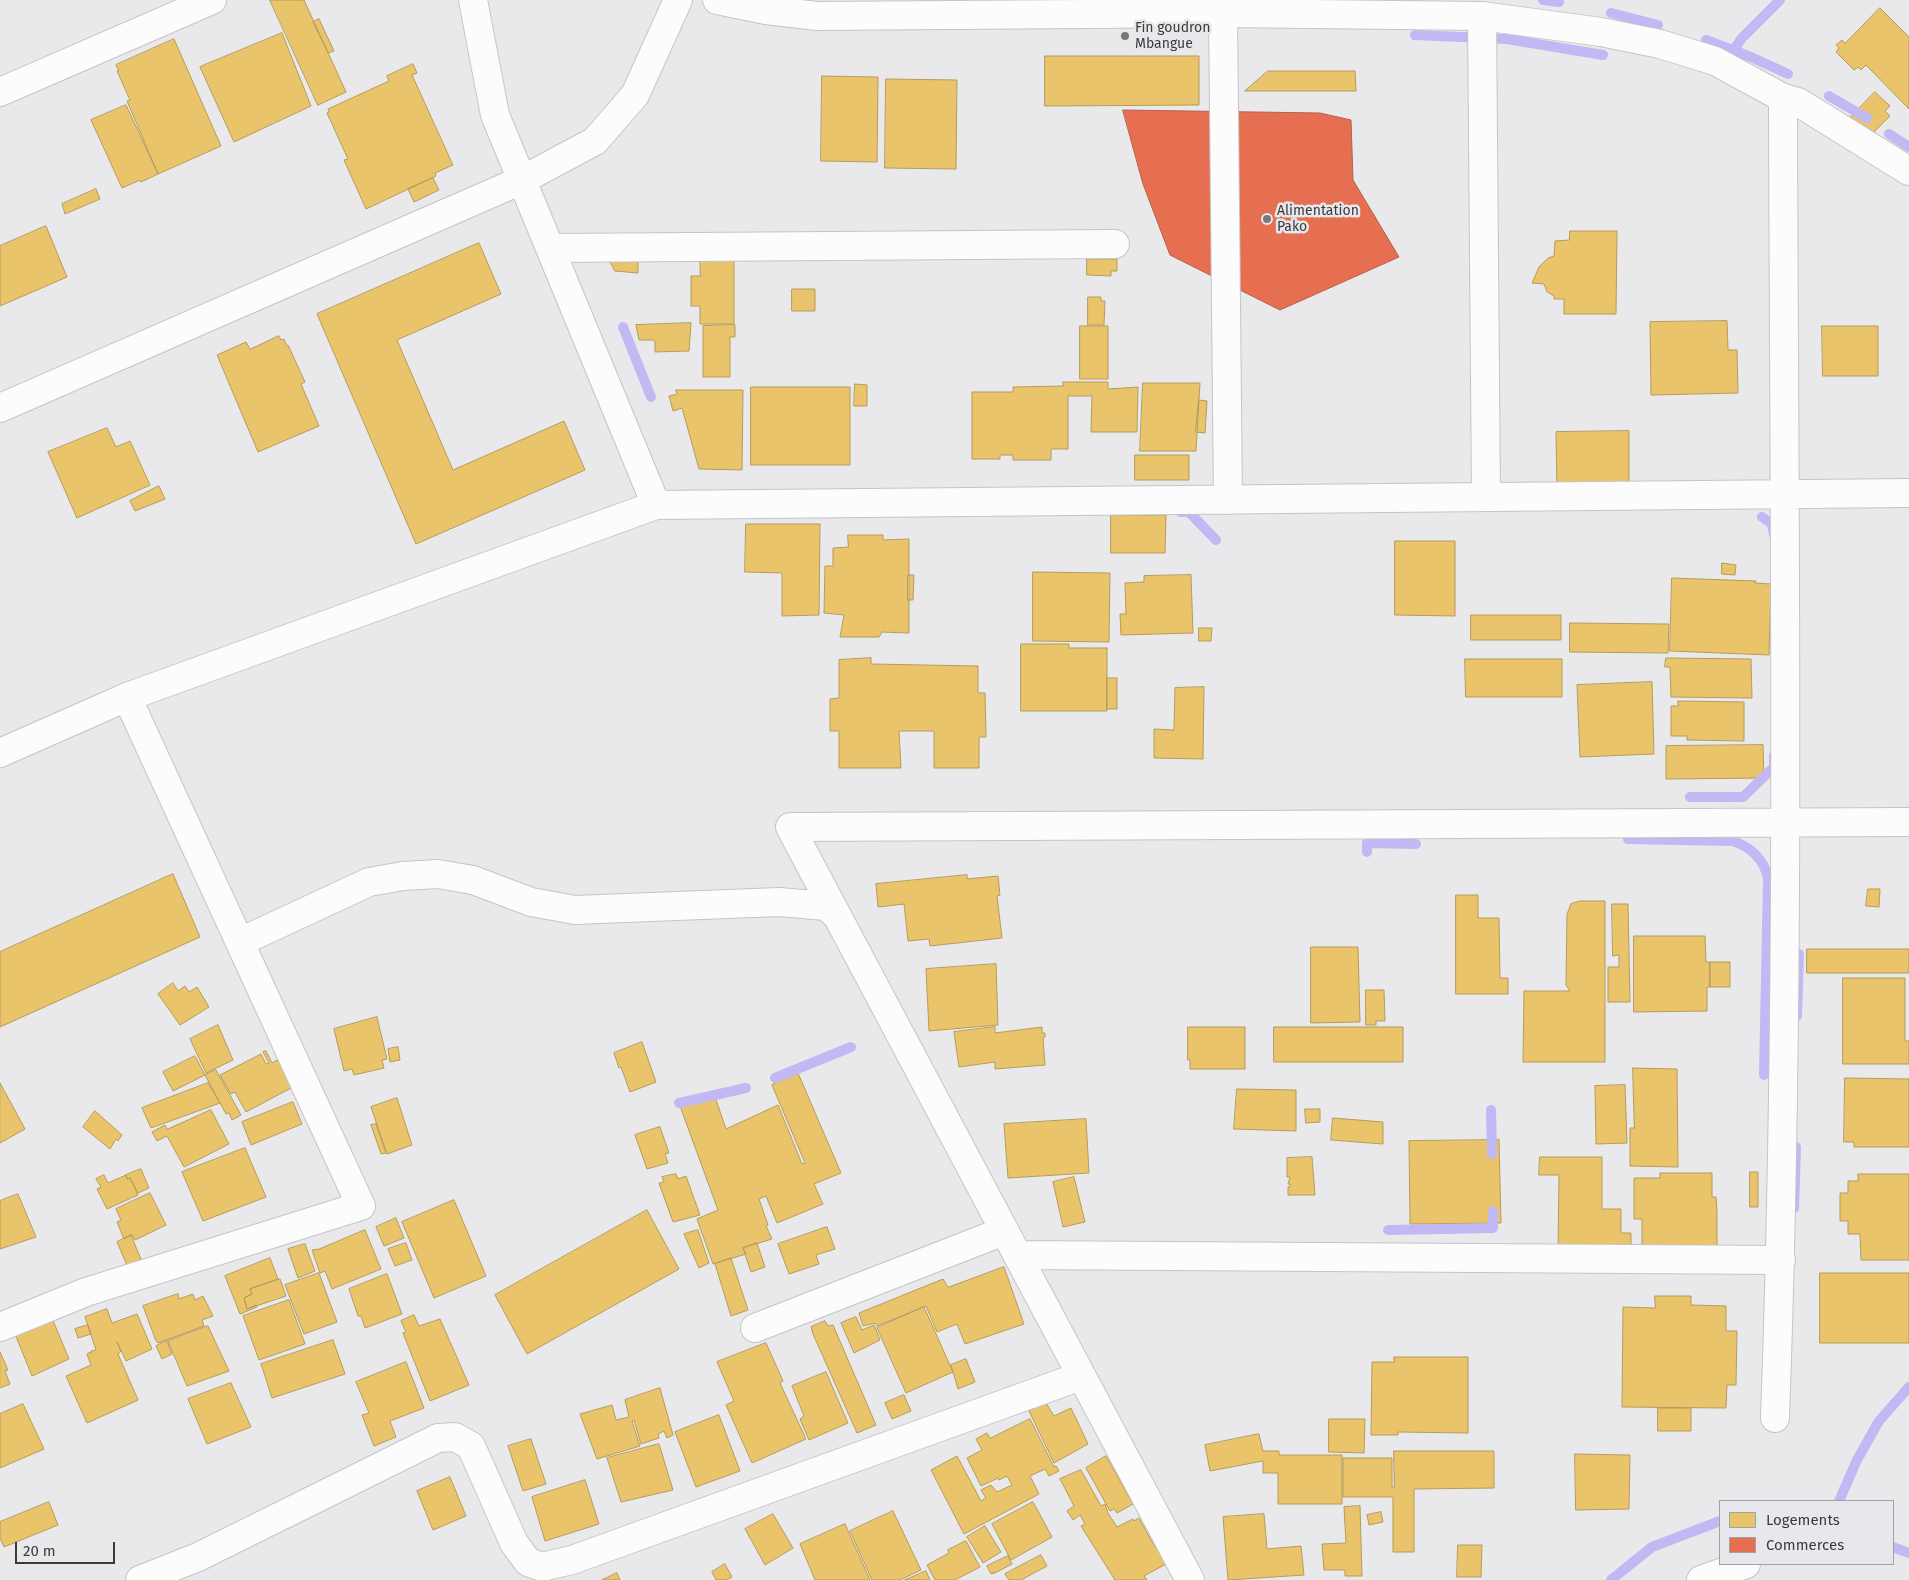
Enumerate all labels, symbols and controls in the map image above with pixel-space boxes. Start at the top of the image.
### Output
place label: Fin goudron Mbangue [1135,20,1210,52]
marker: Fin goudron Mbangue [1119,30,1131,42]
place label: Alimentation Pako [1277,203,1359,236]
marker: Alimentation Pako [1261,213,1273,225]
legend [1719,1500,1894,1565]
text: Logements [1766,1511,1840,1529]
scale bar [18,1532,118,1564]
text: Commerces [1766,1536,1844,1554]
text: 20 m [23,1542,56,1560]

